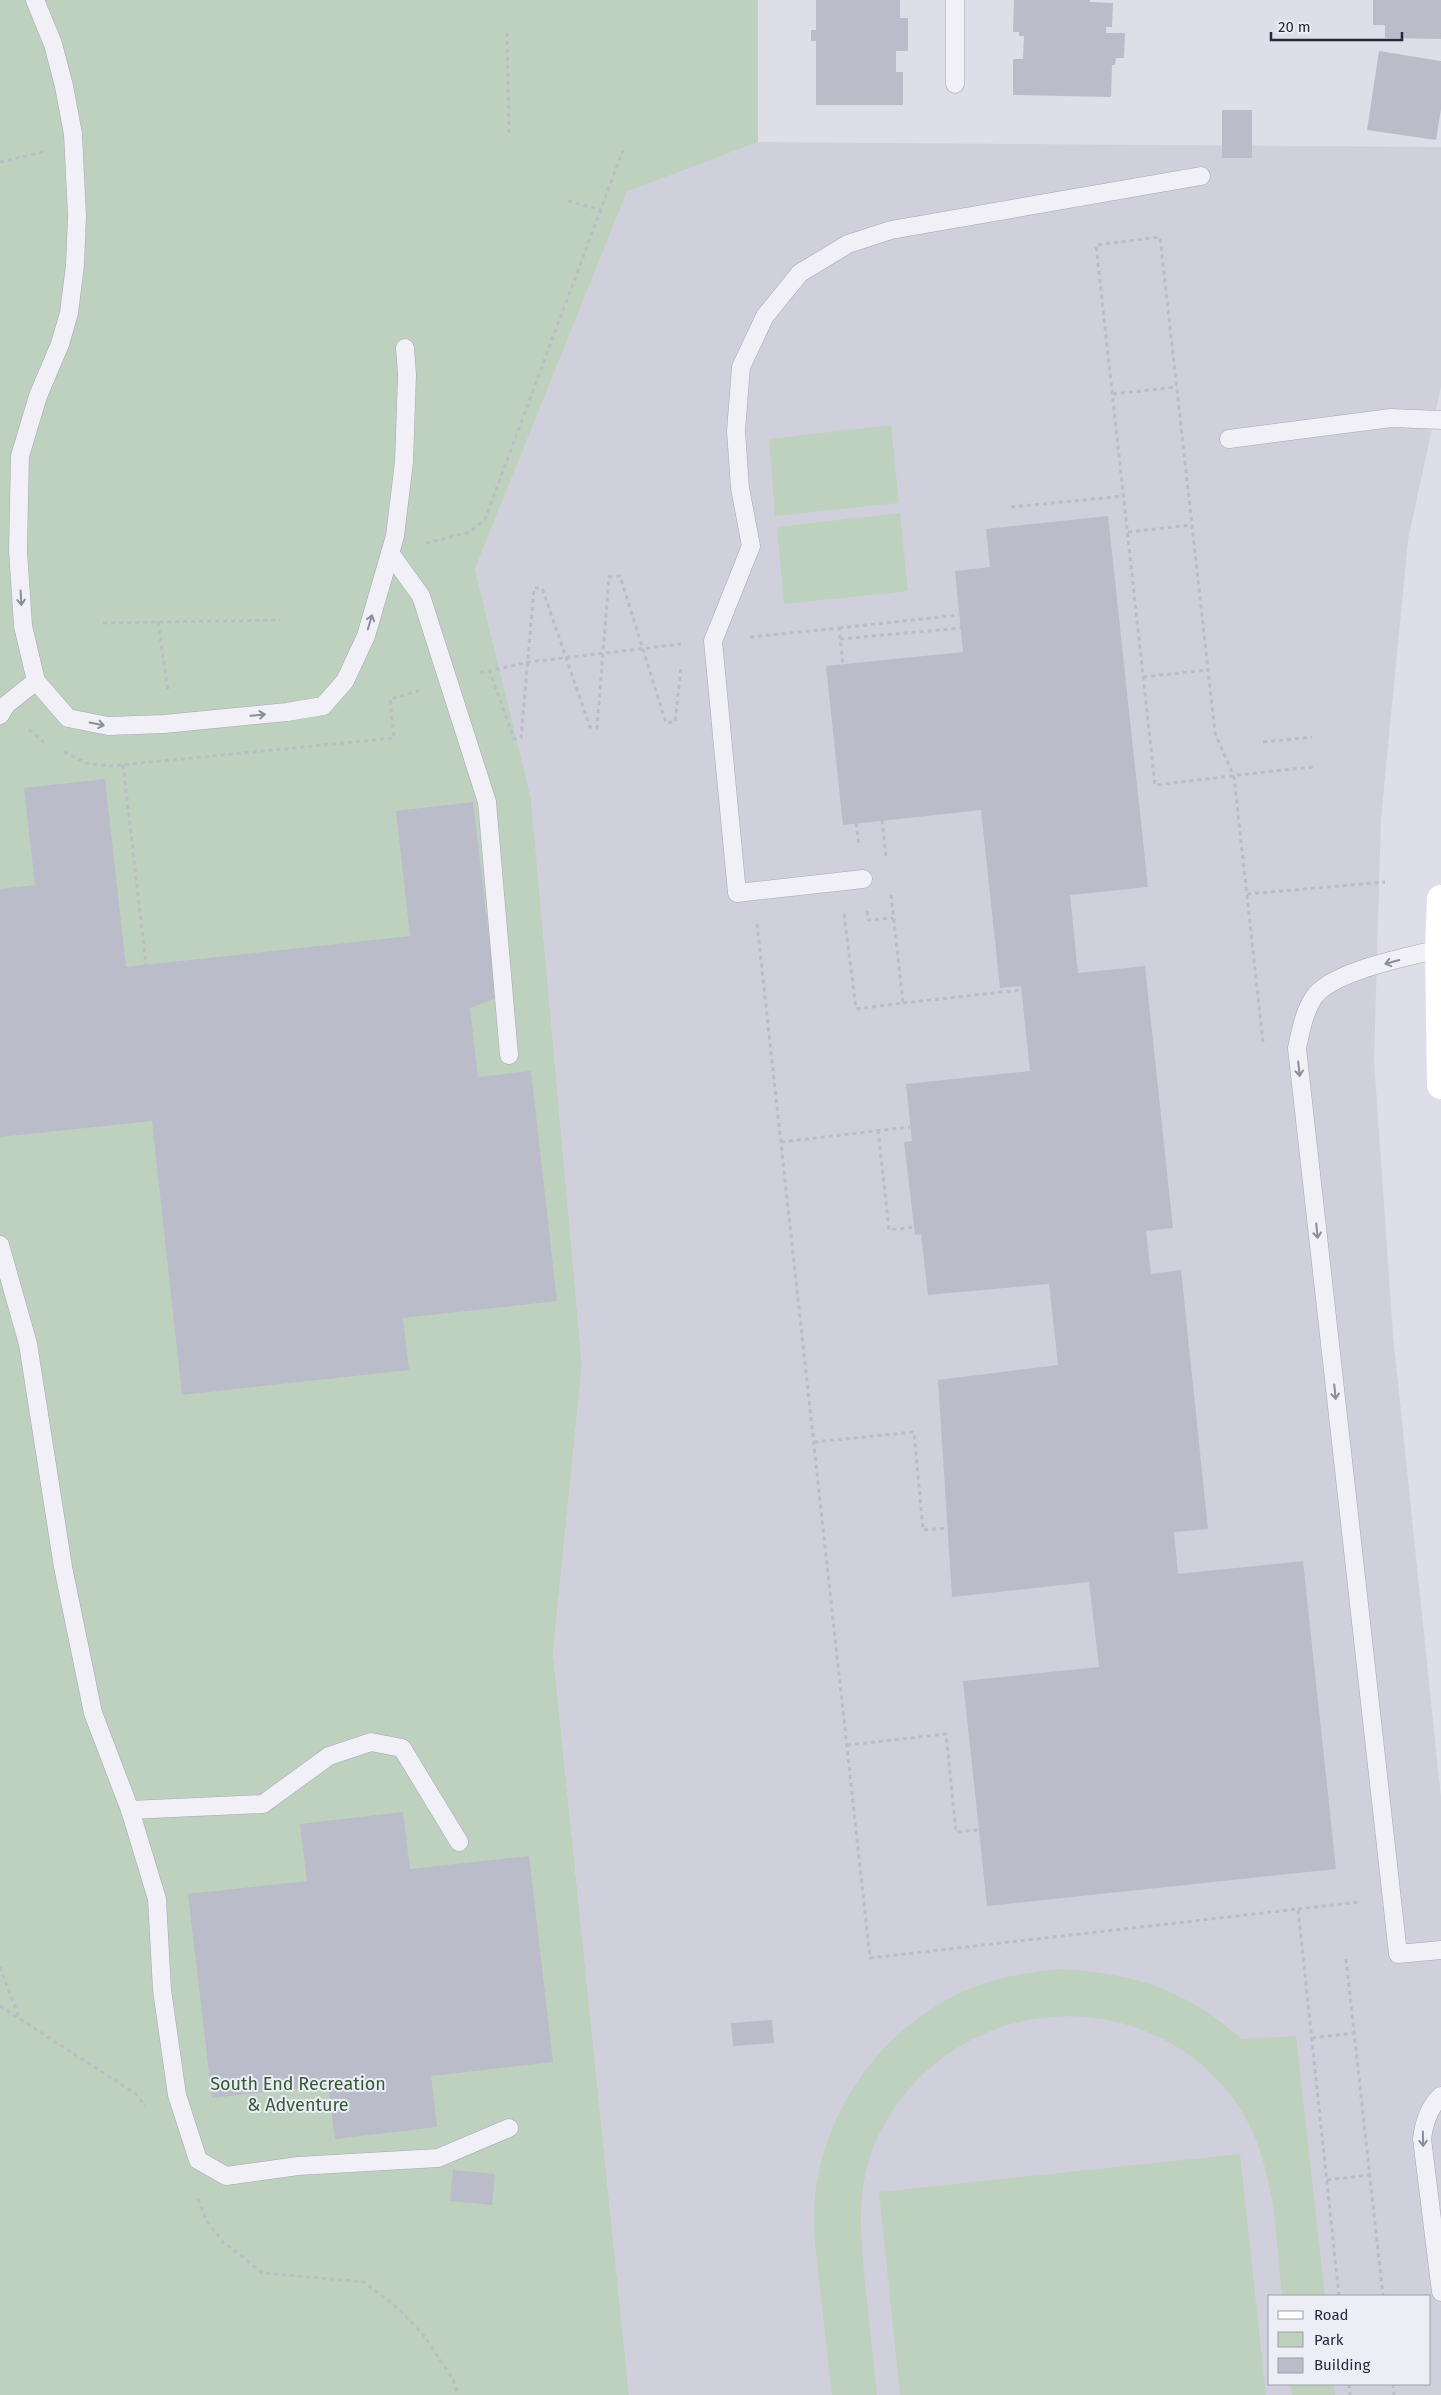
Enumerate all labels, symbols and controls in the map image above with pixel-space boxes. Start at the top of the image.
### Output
scale bar [1271,10,1402,42]
text: 20 m [1278,18,1311,36]
one-way arrow [17,590,26,606]
one-way arrow [365,615,375,631]
one-way arrow [250,710,266,720]
one-way arrow [88,720,104,729]
one-way arrow [1384,957,1400,967]
one-way arrow [1294,1061,1304,1077]
one-way arrow [1312,1222,1322,1238]
one-way arrow [1330,1384,1340,1400]
park label: South End Recreation & Adventure [210,2073,386,2116]
one-way arrow [1418,2131,1428,2147]
legend [1268,2295,1431,2385]
text: Road [1314,2306,1349,2324]
text: Park [1314,2331,1344,2349]
text: Building [1314,2356,1370,2374]

